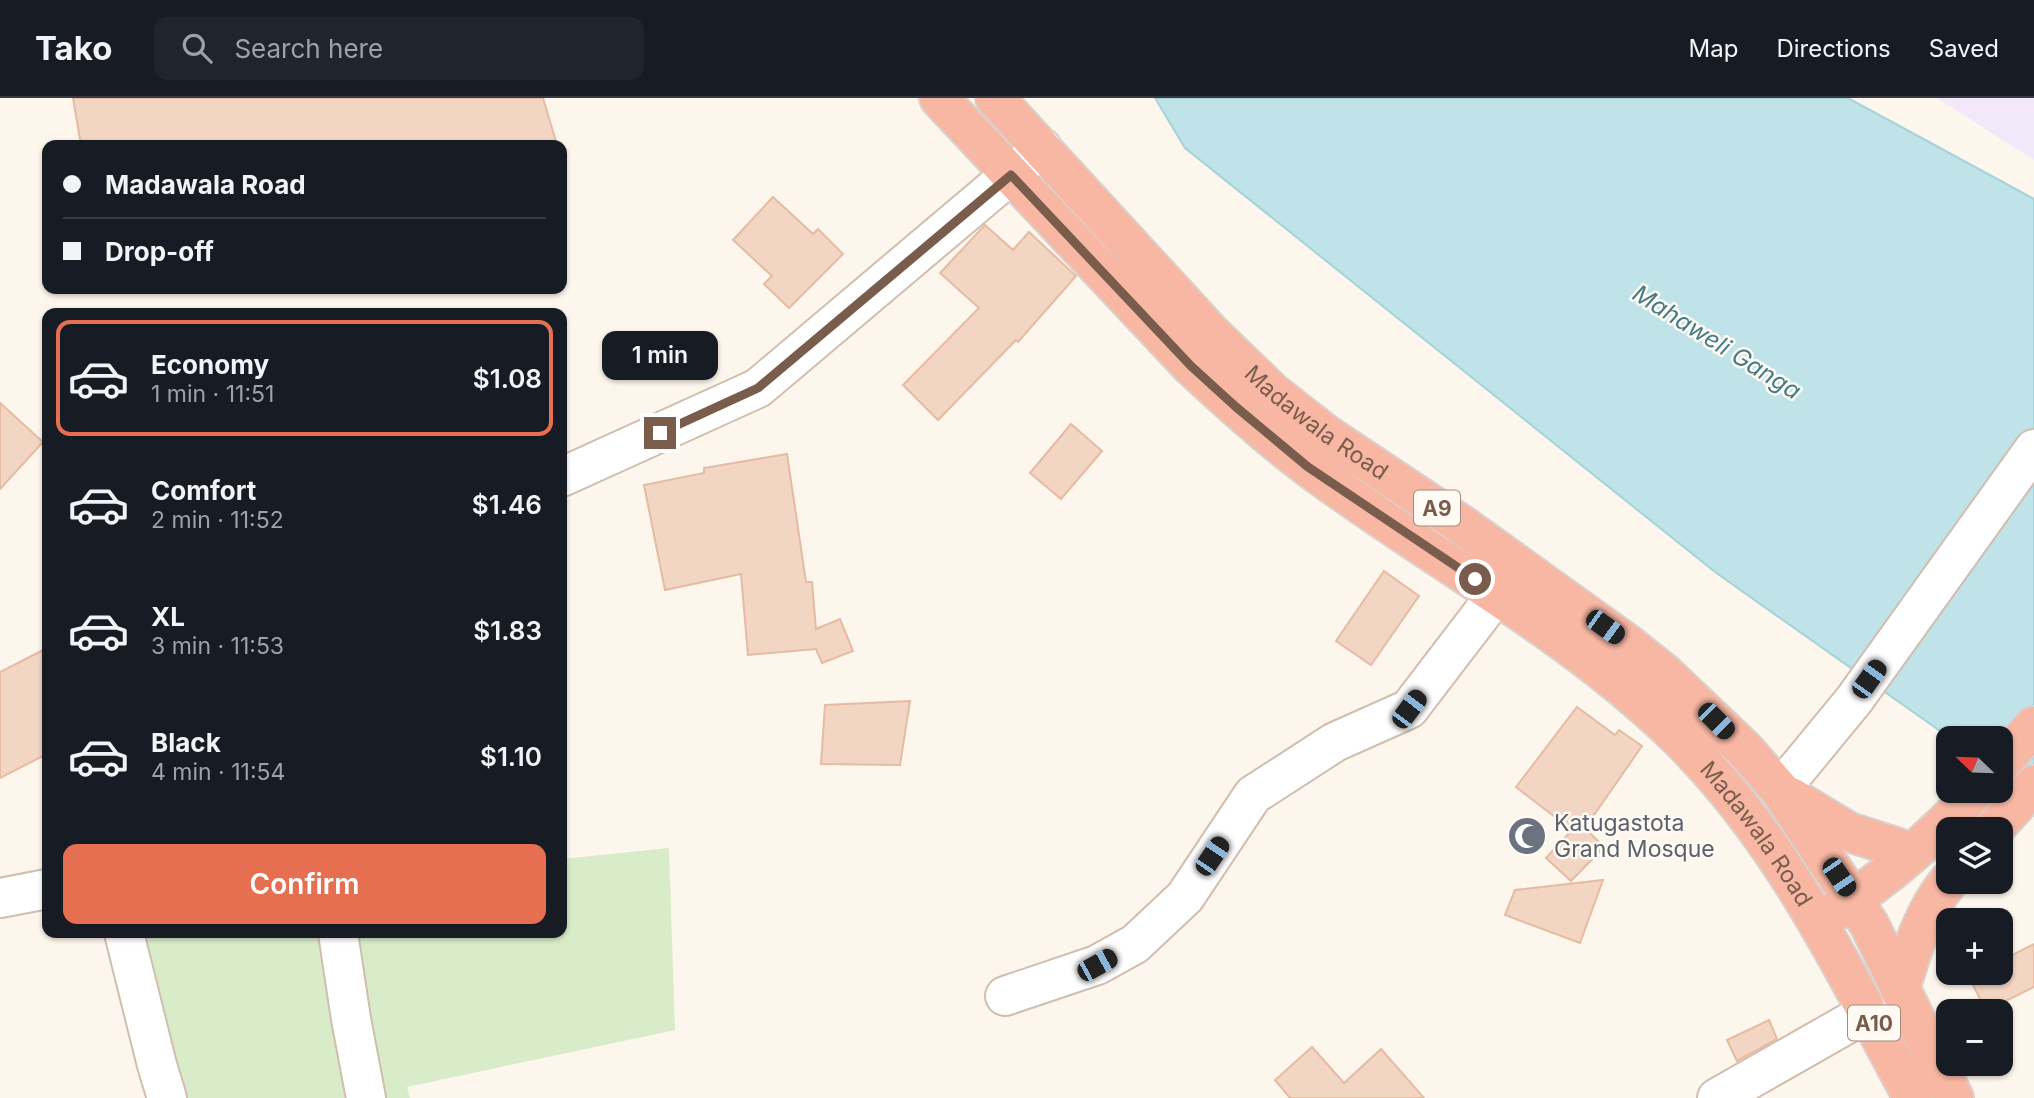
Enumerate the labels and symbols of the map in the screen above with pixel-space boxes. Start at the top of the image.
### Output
water label: Mahaweli Ganga [1627,279,1807,405]
callout: 1 min [602,331,718,380]
street label: Madawala Road [1239,359,1394,486]
route end [644,417,676,449]
road number: A9 [1414,490,1460,526]
route start [1459,563,1491,595]
car [1582,606,1629,648]
car [1849,656,1890,702]
car [1388,686,1431,732]
car [1694,699,1739,743]
north arrow [1936,726,2012,803]
street label: Madawala Road [1694,755,1818,911]
place label: Katugastota Grand Mosque [1554,809,1715,863]
mosque icon: Katugastota Grand Mosque [1506,815,1548,857]
car [1192,833,1233,879]
car [1819,854,1860,900]
car [1074,946,1121,984]
road number: A10 [1848,1006,1900,1040]

